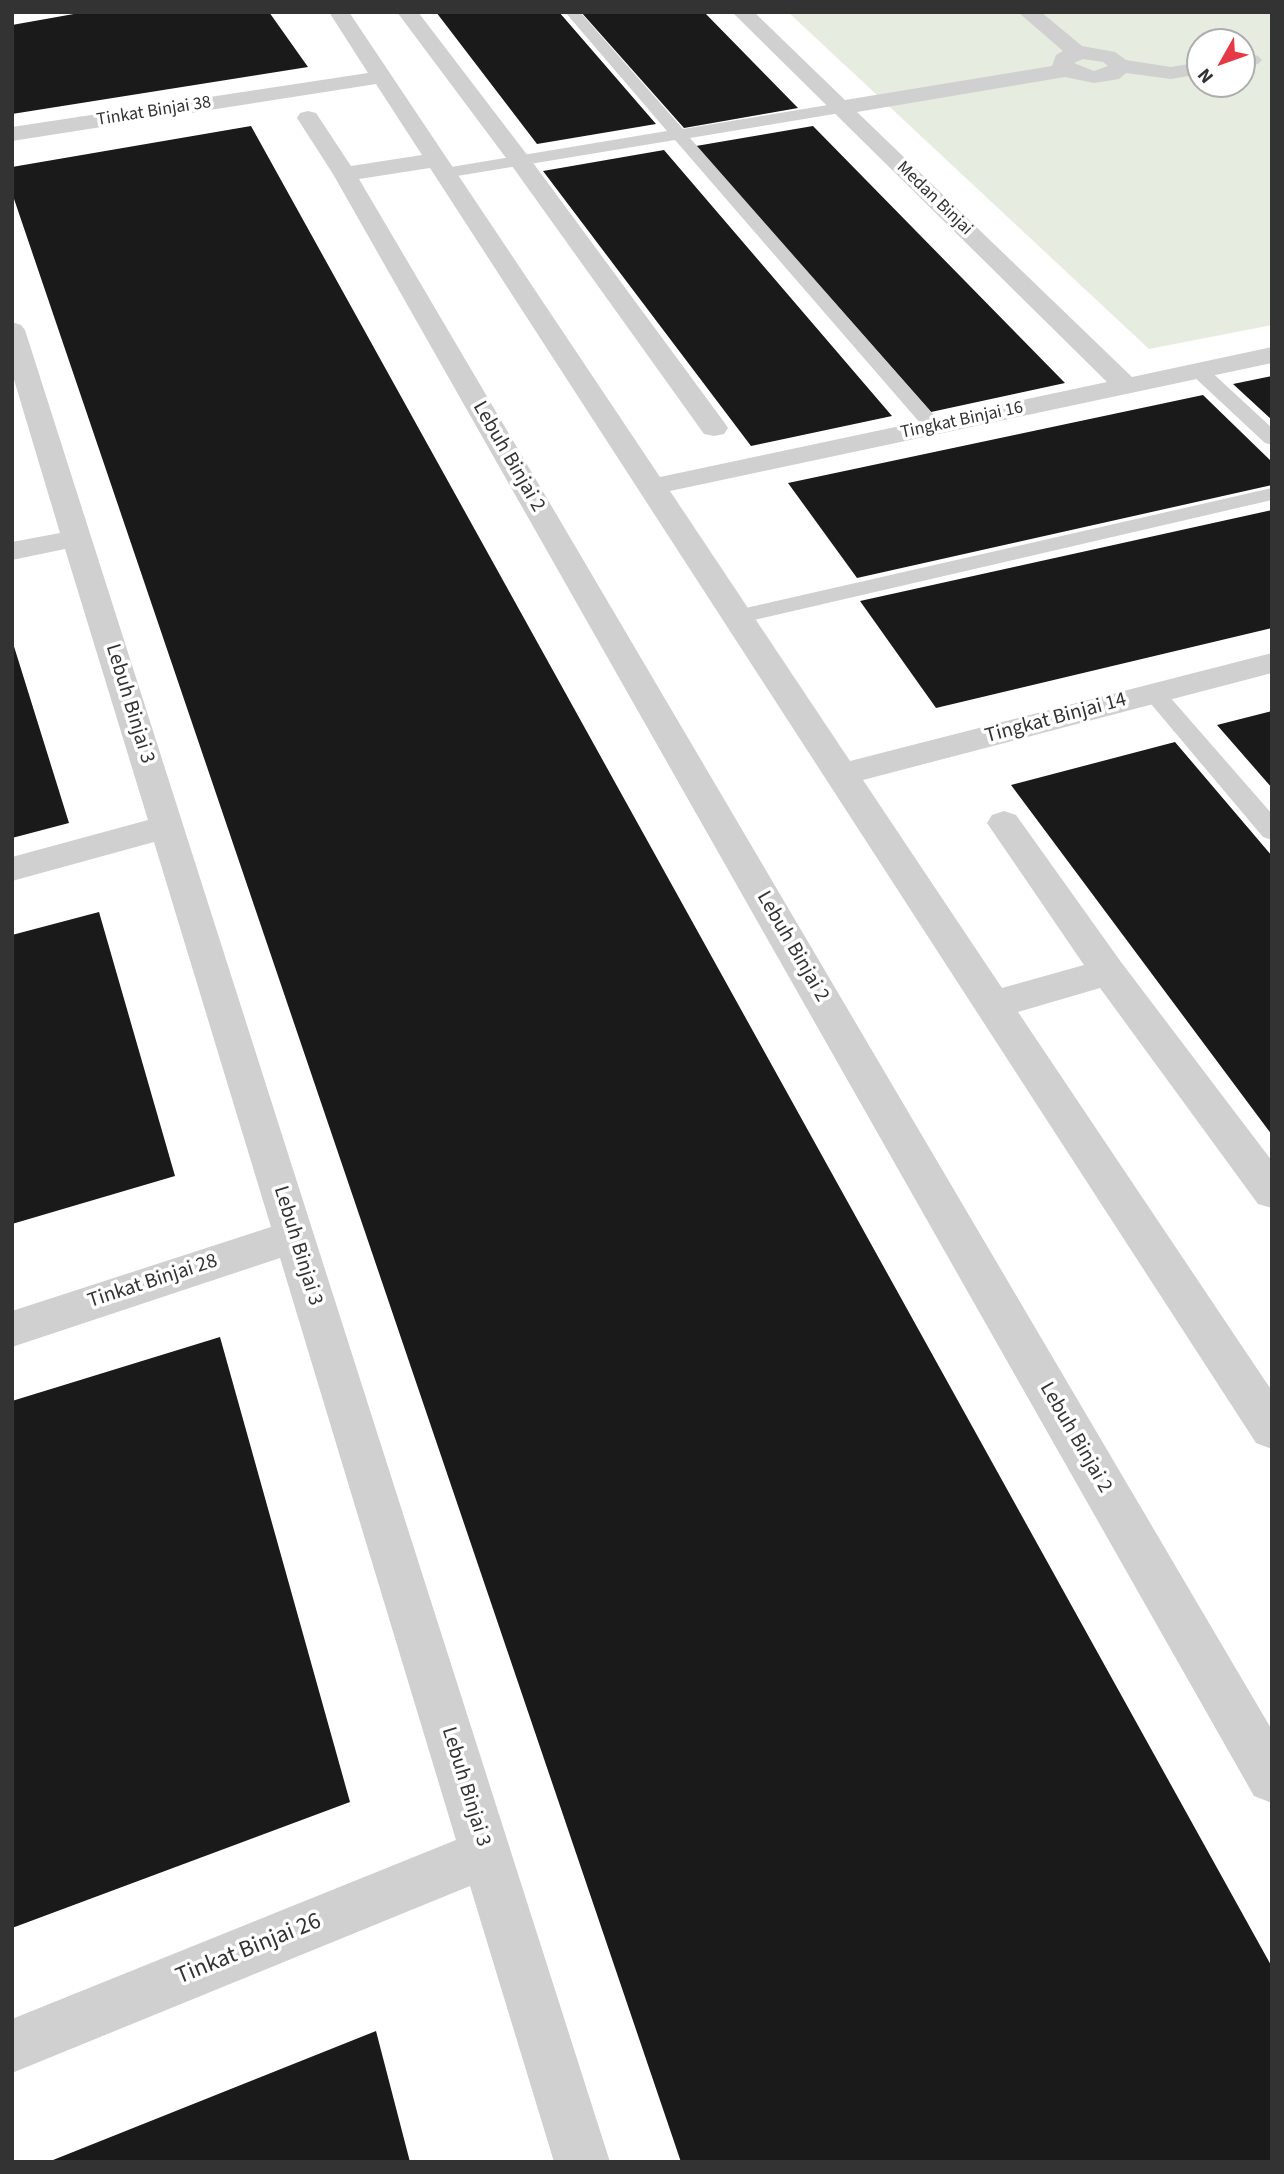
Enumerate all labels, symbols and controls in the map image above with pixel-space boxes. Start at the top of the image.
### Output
north arrow [1186,28,1256,98]
text: N [1192,62,1220,89]
street label: Tinkat Binjai 38 [95,92,213,132]
street label: Medan Binjai [891,157,977,241]
street label: Lebuh Binjai 2 [466,397,550,517]
street label: Tingkat Binjai 16 [899,397,1025,445]
street label: Lebuh Binjai 3 [99,641,159,767]
street label: Tingkat Binjai 14 [983,688,1129,750]
street label: Lebuh Binjai 2 [750,887,834,1007]
street label: Lebuh Binjai 3 [267,1183,327,1309]
street label: Tinkat Binjai 28 [85,1249,221,1315]
street label: Lebuh Binjai 2 [1033,1378,1117,1498]
street label: Lebuh Binjai 3 [435,1724,495,1850]
street label: Tinkat Binjai 26 [172,1908,326,1992]

